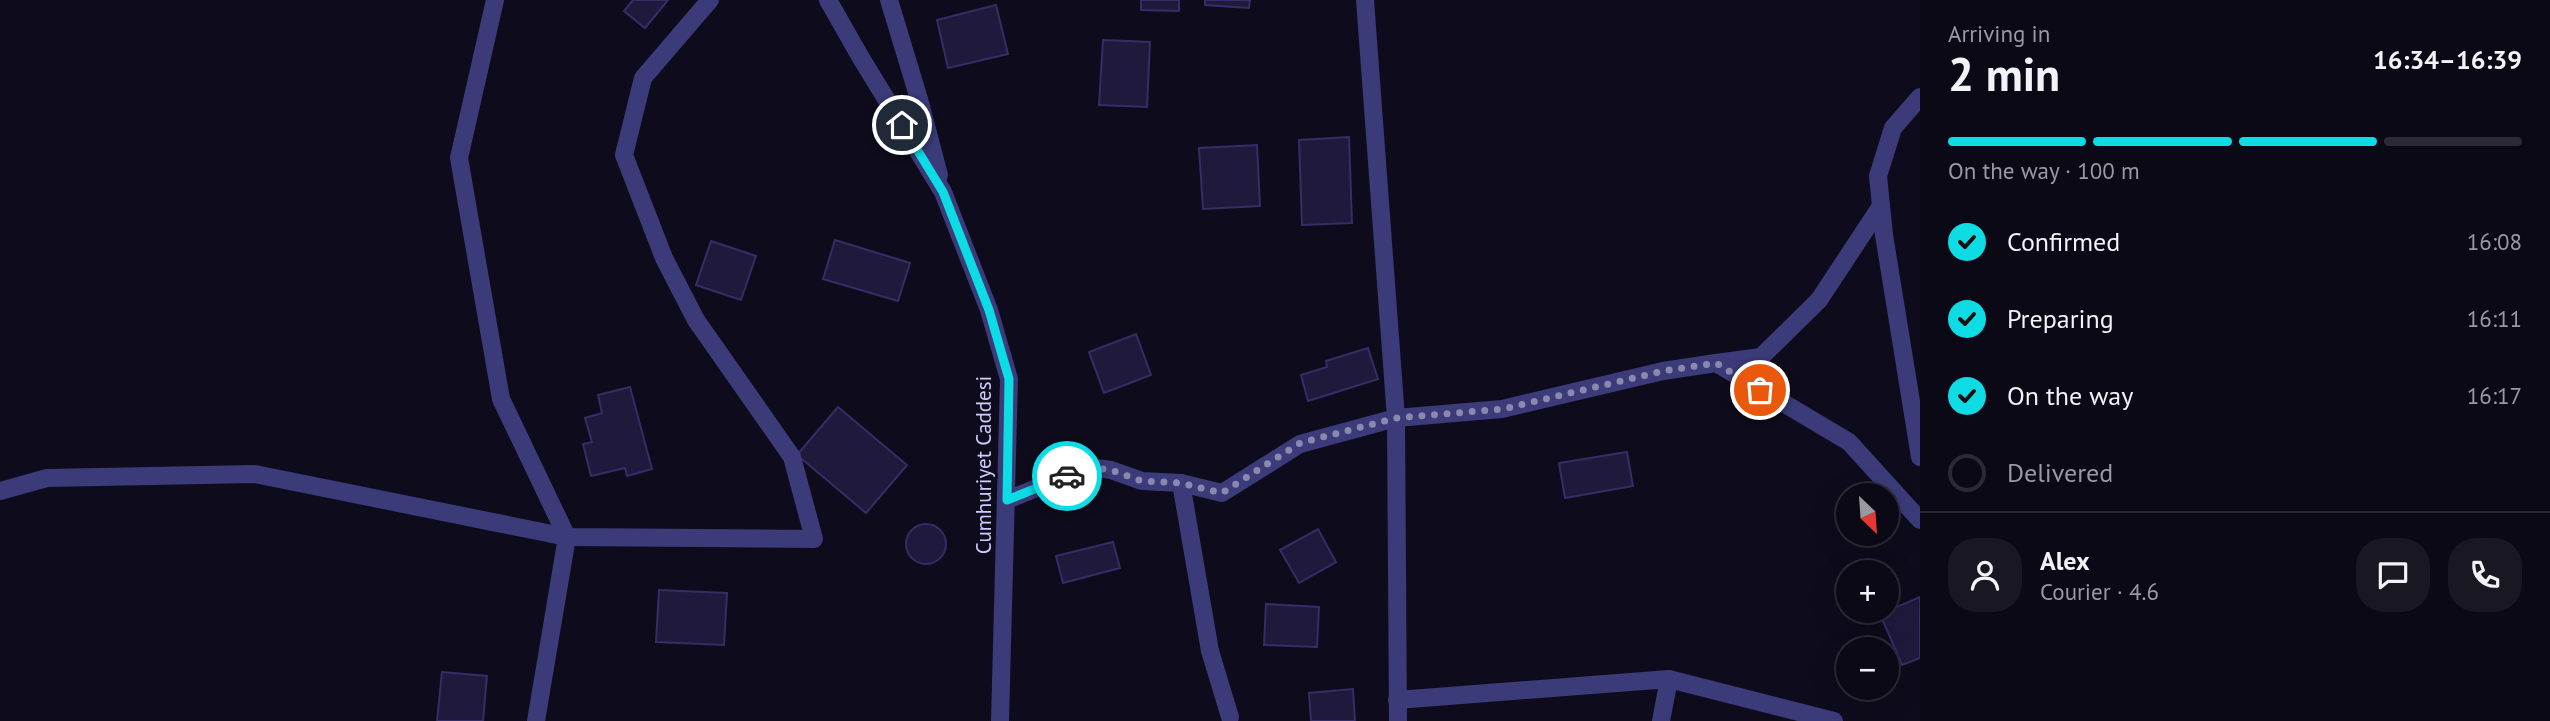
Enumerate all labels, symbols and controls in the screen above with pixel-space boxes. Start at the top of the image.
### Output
text: Arriving in [1948,19,2050,48]
text: 16:34–16:39 [2373,43,2522,76]
text: 2 min [1948,44,2060,104]
pin [872,95,932,155]
icon: home [883,106,921,144]
text: On the way · 100 m [1948,156,2140,185]
icon: check [1948,223,1986,261]
text: Confirmed [2007,225,2120,258]
text: 16:08 [2467,227,2522,256]
icon: check [1948,300,1986,338]
text: Preparing [2007,302,2114,335]
text: 16:11 [2467,304,2522,333]
pin [1730,360,1790,420]
icon: bag [1741,371,1779,409]
street label: Cumhuriyet Caddesi [970,376,997,554]
icon: check [1948,377,1986,415]
text: On the way [2007,379,2133,412]
text: 16:17 [2467,381,2522,410]
courier [1032,441,1102,511]
text: Delivered [2007,456,2113,489]
icon: car [1048,457,1086,495]
north arrow [1836,483,1899,546]
map controls [1836,483,1899,700]
button: person [1948,538,2022,612]
button: chat [2356,538,2430,612]
button: phone [2448,538,2522,612]
text: Alex [2040,544,2090,577]
button: + [1836,560,1899,623]
text: Courier · 4.6 [2040,577,2159,606]
button: − [1836,637,1899,700]

